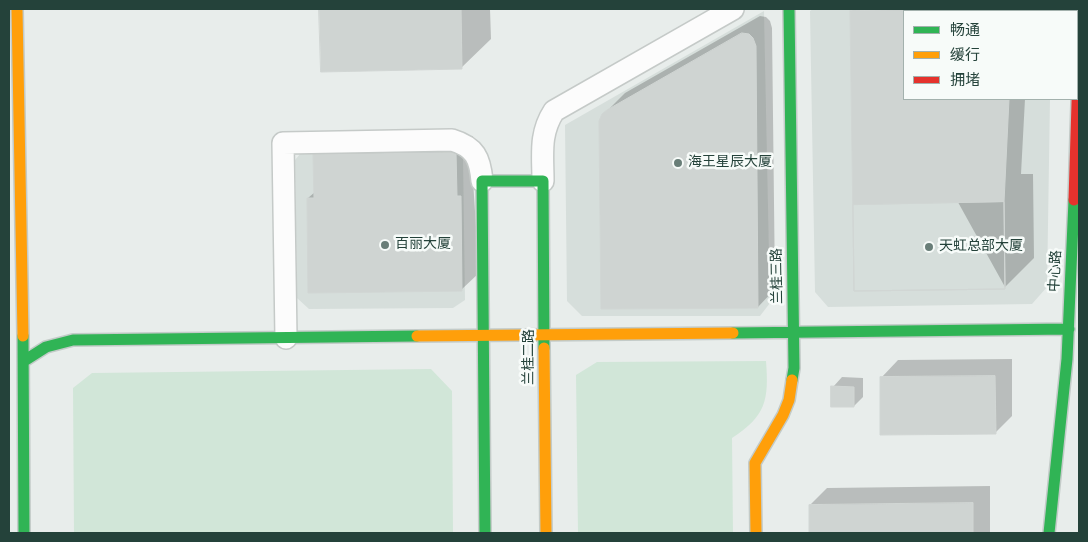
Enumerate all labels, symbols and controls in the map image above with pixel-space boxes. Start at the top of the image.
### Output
legend [903,10,1078,100]
text: 畅通 [950,19,980,41]
text: 缓行 [950,44,980,66]
text: 拥堵 [950,69,980,91]
place label: 海王星辰大厦 [688,155,772,171]
marker: 海王星辰大厦 [672,157,684,169]
place label: 百丽大厦 [395,237,451,253]
marker: 百丽大厦 [379,239,391,251]
place label: 天虹总部大厦 [939,239,1023,255]
marker: 天虹总部大厦 [923,241,935,253]
street label: 兰桂三路 [769,248,787,304]
street label: 中心路 [1047,250,1065,292]
street label: 兰桂二路 [522,329,538,385]

